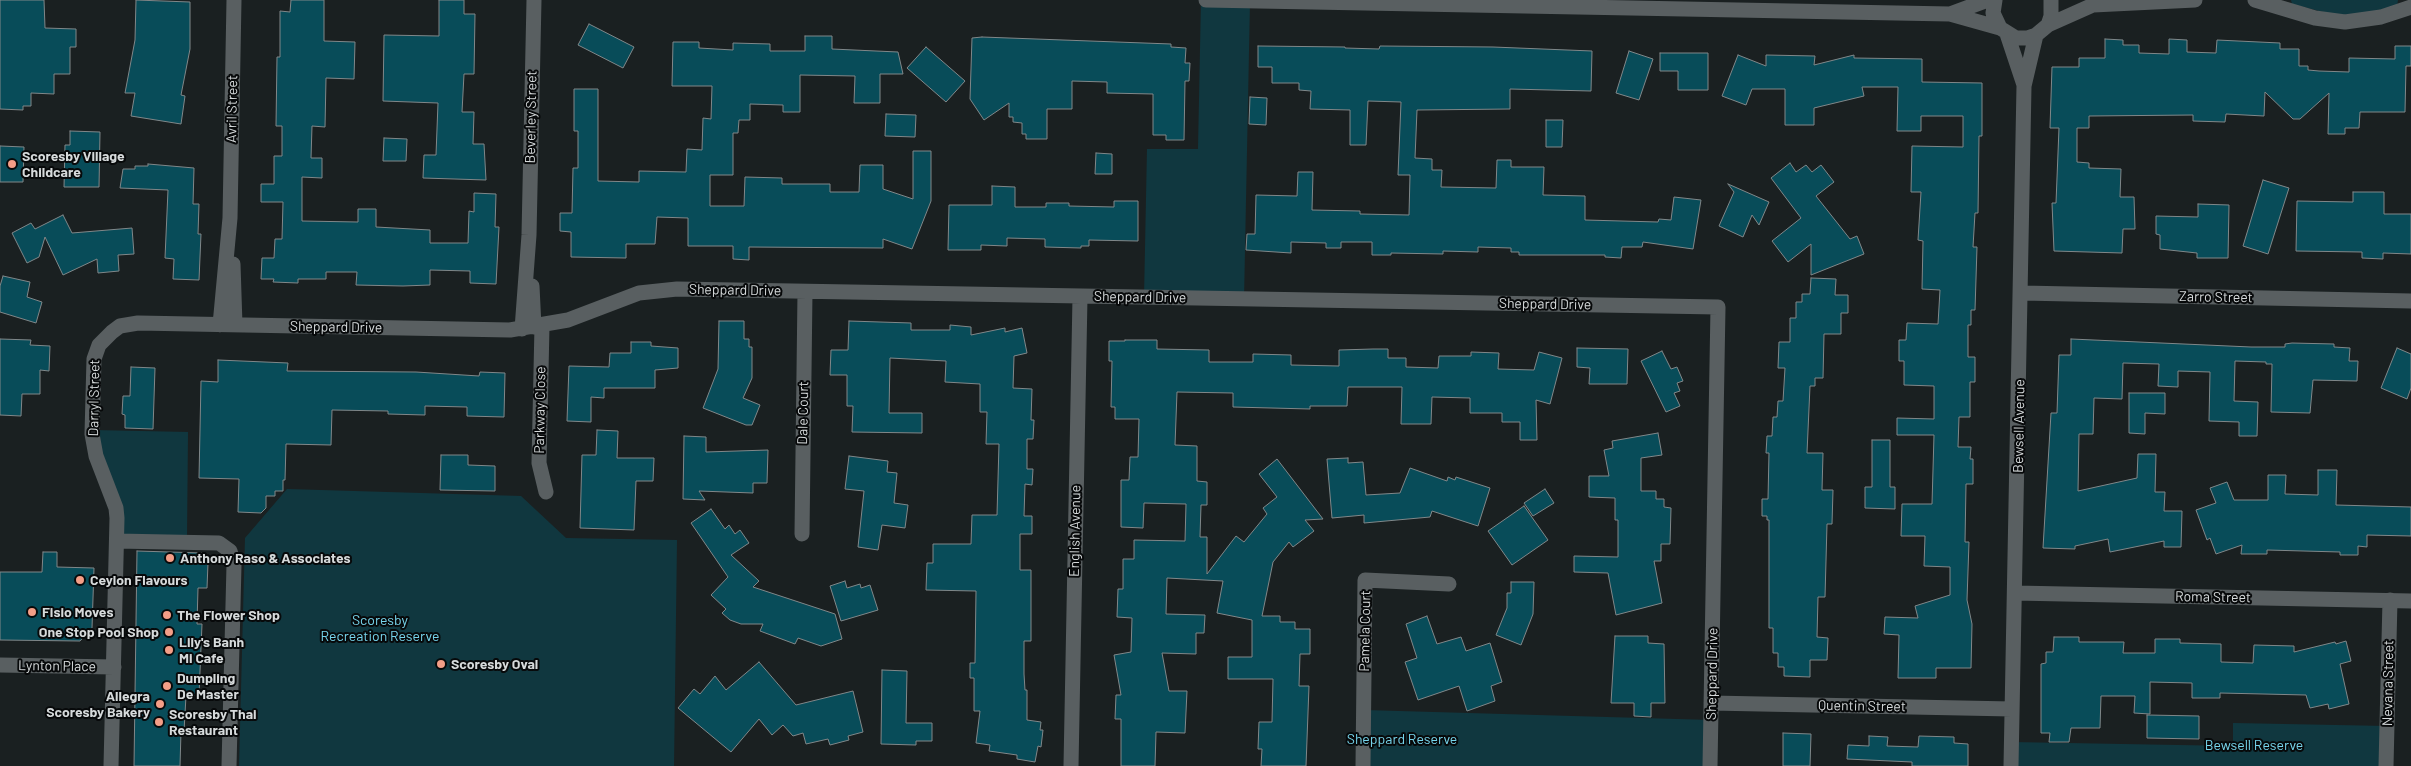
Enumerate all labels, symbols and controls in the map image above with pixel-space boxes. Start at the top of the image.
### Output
street label: Beverley Street [522,70,540,164]
street label: Avril Street [223,75,241,143]
place label: Scoresby Village Childcare [22,148,125,180]
marker: Scoresby Village Childcare [6,158,18,170]
street label: Sheppard Drive [689,281,781,299]
street label: Sheppard Drive [1094,288,1186,306]
street label: Zarro Street [2179,288,2253,306]
street label: Sheppard Drive [1499,295,1591,313]
street label: Sheppard Drive [290,318,382,336]
street label: Darryl Street [85,359,103,437]
street label: Parkway Close [531,366,549,454]
street label: Bewsell Avenue [2010,379,2028,473]
street label: Dale Court [794,381,812,445]
street label: English Avenue [1066,485,1084,577]
place label: Anthony Raso & Associates [180,550,351,566]
marker: Anthony Raso & Associates [164,552,176,564]
place label: Ceylon Flavours [90,572,187,588]
marker: Ceylon Flavours [74,574,86,586]
street label: Roma Street [2175,588,2251,606]
street label: Pamela Court [1356,590,1374,672]
place label: Fisio Moves [42,604,113,620]
marker: Fisio Moves [26,606,38,618]
place label: The Flower Shop [177,607,280,623]
marker: The Flower Shop [161,609,173,621]
park label: Scoresby Recreation Reserve [321,612,439,644]
place label: One Stop Pool Shop [39,624,159,640]
marker: One Stop Pool Shop [163,626,175,638]
street label: Sheppard Drive [1703,628,1721,720]
place label: Lily's Banh Mi Cafe [179,634,244,666]
street label: Nevana Street [2379,640,2397,726]
marker: Lily's Banh Mi Cafe [163,644,175,656]
place label: Scoresby Oval [451,656,538,672]
street label: Lynton Place [18,657,96,675]
marker: Scoresby Oval [435,658,447,670]
place label: Dumpling De Master [177,670,239,702]
marker: Dumpling De Master [161,680,173,692]
place label: Allegra Scoresby Bakery [46,688,150,720]
street label: Quentin Street [1818,697,1906,715]
marker: Allegra Scoresby Bakery [154,698,166,710]
place label: Scoresby Thai Restaurant [169,706,257,739]
marker: Scoresby Thai Restaurant [153,716,165,728]
park label: Sheppard Reserve [1347,731,1457,747]
park label: Bewsell Reserve [2205,737,2303,753]

